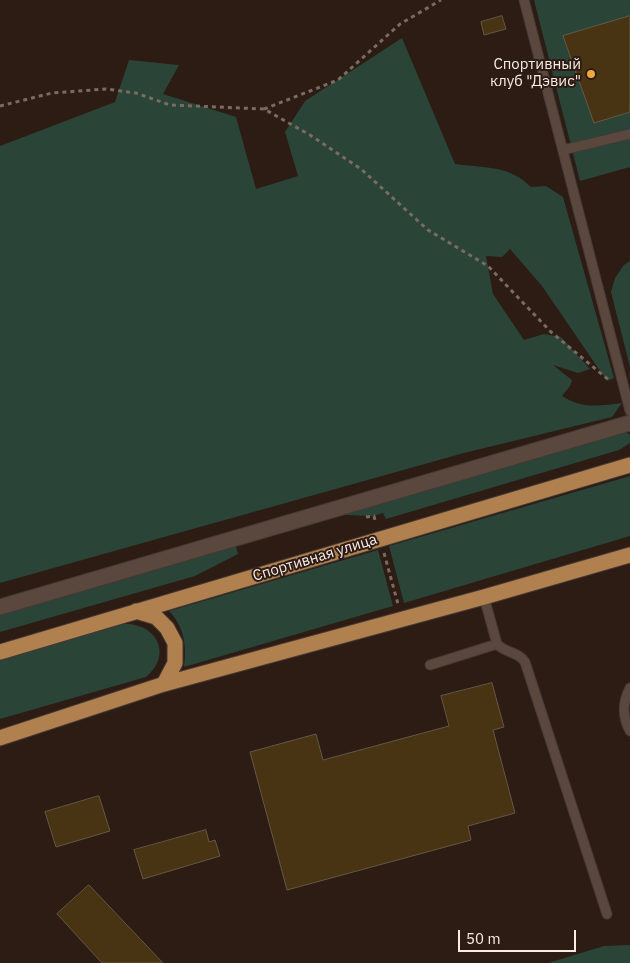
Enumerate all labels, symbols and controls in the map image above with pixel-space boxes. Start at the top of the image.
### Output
place label: Спортивный клуб "Дэвис" [490,56,581,91]
marker: Спортивный клуб "Дэвис" [585,68,597,80]
street label: Спортивная улица [251,531,379,585]
scale bar [460,920,578,952]
text: 50 m [466,929,501,948]

